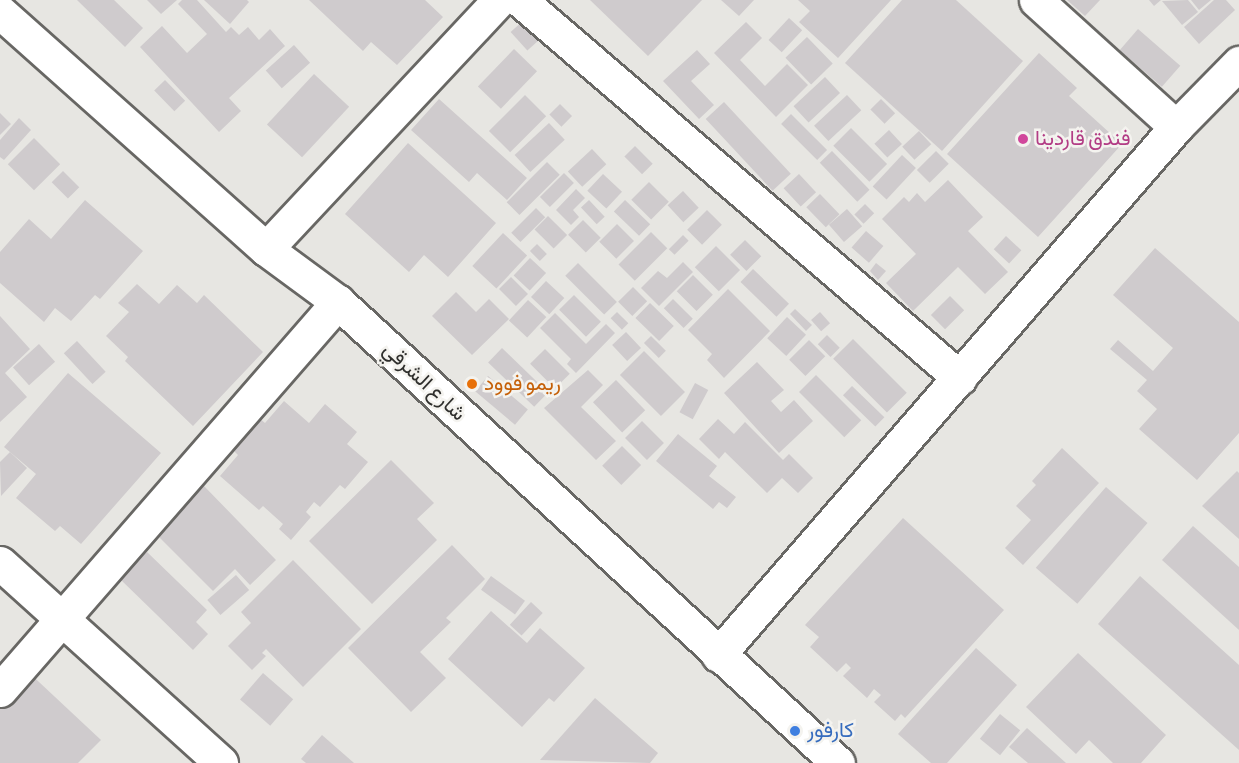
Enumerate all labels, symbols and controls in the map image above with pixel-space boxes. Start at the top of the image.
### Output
place label: فندق قاردينا [1035,126,1131,152]
marker: فندق قاردينا [1016,132,1030,146]
street label: شارع الشرقي [377,337,471,427]
place label: ريمو فوود [484,371,561,397]
marker: ريمو فوود [465,377,479,391]
place label: كارفور [807,718,854,744]
marker: كارفور [788,724,802,738]

